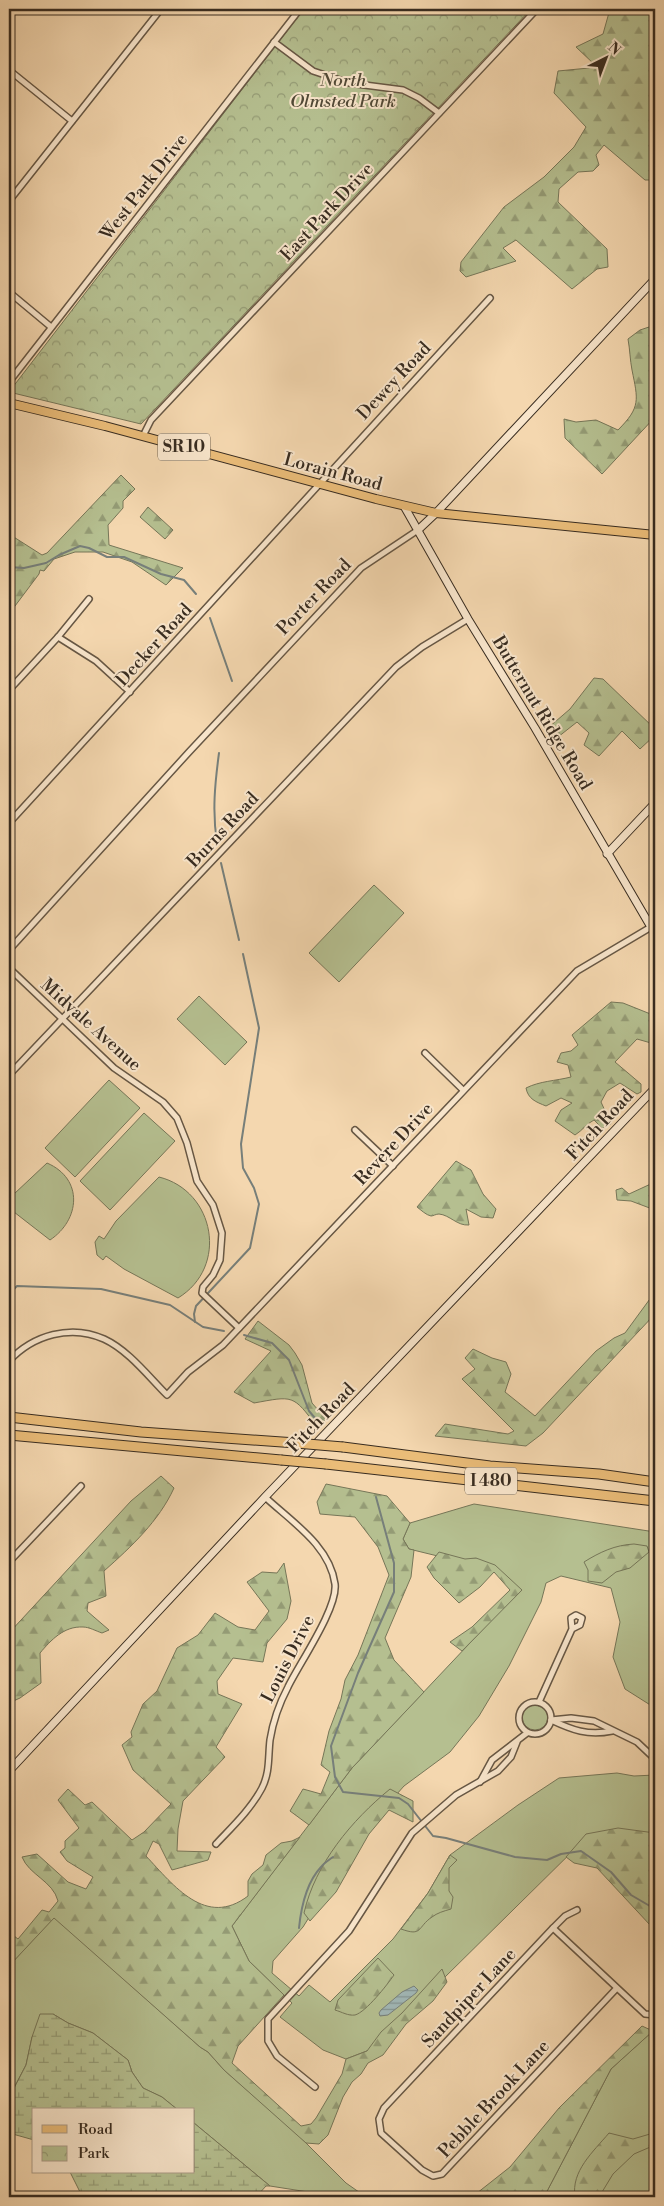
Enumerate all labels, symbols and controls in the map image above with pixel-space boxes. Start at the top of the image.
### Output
north arrow [582,32,632,82]
text: N [604,39,624,59]
park label: North Olmsted Park [290,69,396,113]
street label: West Park Drive [95,129,193,246]
street label: East Park Drive [275,158,379,266]
street label: Dewey Road [352,337,437,425]
road number: SR 10 [158,434,210,461]
street label: Lorain Road [281,448,385,496]
street label: Porter Road [272,553,357,640]
street label: Decker Road [111,598,198,691]
street label: Butternut Ridge Road [486,631,598,795]
street label: Burns Road [181,787,264,873]
street label: Midvale Avenue [36,974,146,1076]
street label: Fitch Road [561,1084,639,1165]
street label: Revere Drive [350,1098,438,1190]
street label: Fitch Road [282,1378,361,1458]
road number: I 480 [465,1468,517,1494]
street label: Louis Drive [256,1611,320,1707]
street label: Sandpiper Lane [417,1943,521,2053]
street label: Pebble Brook Lane [433,2035,555,2163]
legend [32,2108,195,2174]
text: Road [78,2120,113,2139]
text: Park [78,2144,110,2163]

